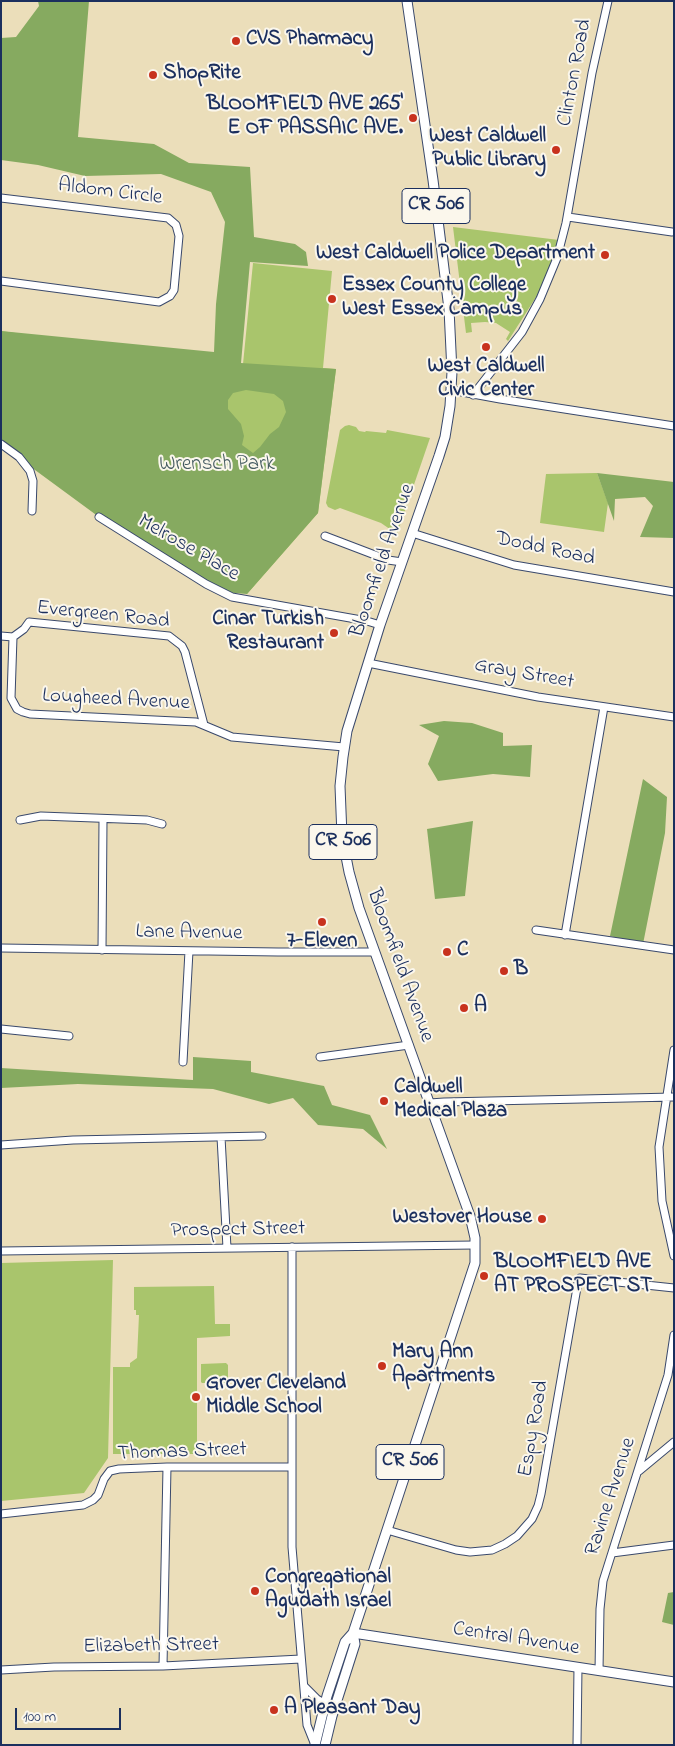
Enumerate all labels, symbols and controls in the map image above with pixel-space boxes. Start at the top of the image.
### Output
street label: Clinton Road [553,17,599,129]
place label: CVS Pharmacy [246,28,373,54]
marker: CVS Pharmacy [230,35,242,47]
place label: ShopRite [163,62,241,88]
marker: ShopRite [147,69,159,81]
place label: BLOOMFIELD AVE 265' E OF PASSAIC AVE. [206,93,403,143]
marker: BLOOMFIELD AVE 265' E OF PASSAIC AVE. [407,112,419,124]
place label: West Caldwell Public Library [429,125,546,175]
marker: West Caldwell Public Library [550,144,562,156]
street label: Aldom Circle [56,174,164,212]
road number: CR 506 [402,188,470,224]
place label: West Caldwell Police Department [316,242,595,268]
marker: West Caldwell Police Department [599,249,611,261]
place label: Essex County College West Essex Campus [342,274,526,324]
marker: Essex County College West Essex Campus [326,293,338,305]
marker: West Caldwell Civic Center [480,341,492,353]
place label: West Caldwell Civic Center [427,355,545,405]
park label: Wrensch Park [159,453,275,479]
street label: Bloomfield Avenue [346,481,422,641]
street label: Melrose Place [133,510,243,588]
street label: Dodd Road [493,527,597,573]
street label: Evergreen Road [35,596,171,636]
place label: Cinar Turkish Restaurant [212,608,324,658]
marker: Cinar Turkish Restaurant [328,627,340,639]
street label: Gray Street [472,654,576,696]
street label: Lougheed Avenue [42,685,190,717]
road number: CR 506 [309,824,377,860]
street label: Bloomfield Avenue [360,886,438,1046]
marker: 7-Eleven [316,916,328,928]
street label: Lane Avenue [135,920,243,948]
place label: 7-Eleven [287,930,357,956]
place label: C [457,939,469,965]
marker: C [441,946,453,958]
place label: B [514,958,528,984]
marker: B [498,965,510,977]
place label: A [474,995,487,1021]
marker: A [458,1002,470,1014]
place label: Caldwell Medical Plaza [394,1076,507,1126]
marker: Caldwell Medical Plaza [378,1095,390,1107]
place label: Westover House [393,1206,532,1232]
marker: Westover House [536,1213,548,1225]
street label: Prospect Street [171,1217,305,1245]
place label: BLOOMFIELD AVE AT PROSPECT ST [494,1251,652,1301]
marker: BLOOMFIELD AVE AT PROSPECT ST [478,1270,490,1282]
place label: Mary Ann Apartments [392,1341,495,1391]
marker: Mary Ann Apartments [376,1360,388,1372]
place label: Grover Cleveland Middle School [206,1372,346,1422]
street label: Espy Road [514,1379,556,1479]
marker: Grover Cleveland Middle School [190,1391,202,1403]
street label: Ravine Avenue [581,1435,643,1559]
street label: Thomas Street [117,1438,247,1468]
road number: CR 506 [376,1444,444,1480]
place label: Congregational Agudath Israel [265,1566,391,1616]
marker: Congregational Agudath Israel [249,1585,261,1597]
street label: Central Avenue [451,1618,581,1662]
street label: Elizabeth Street [83,1633,219,1661]
place label: A Pleasant Day [284,1697,420,1723]
scale bar [18,1698,124,1730]
marker: A Pleasant Day [268,1704,280,1716]
text: 100 m [23,1706,56,1728]

